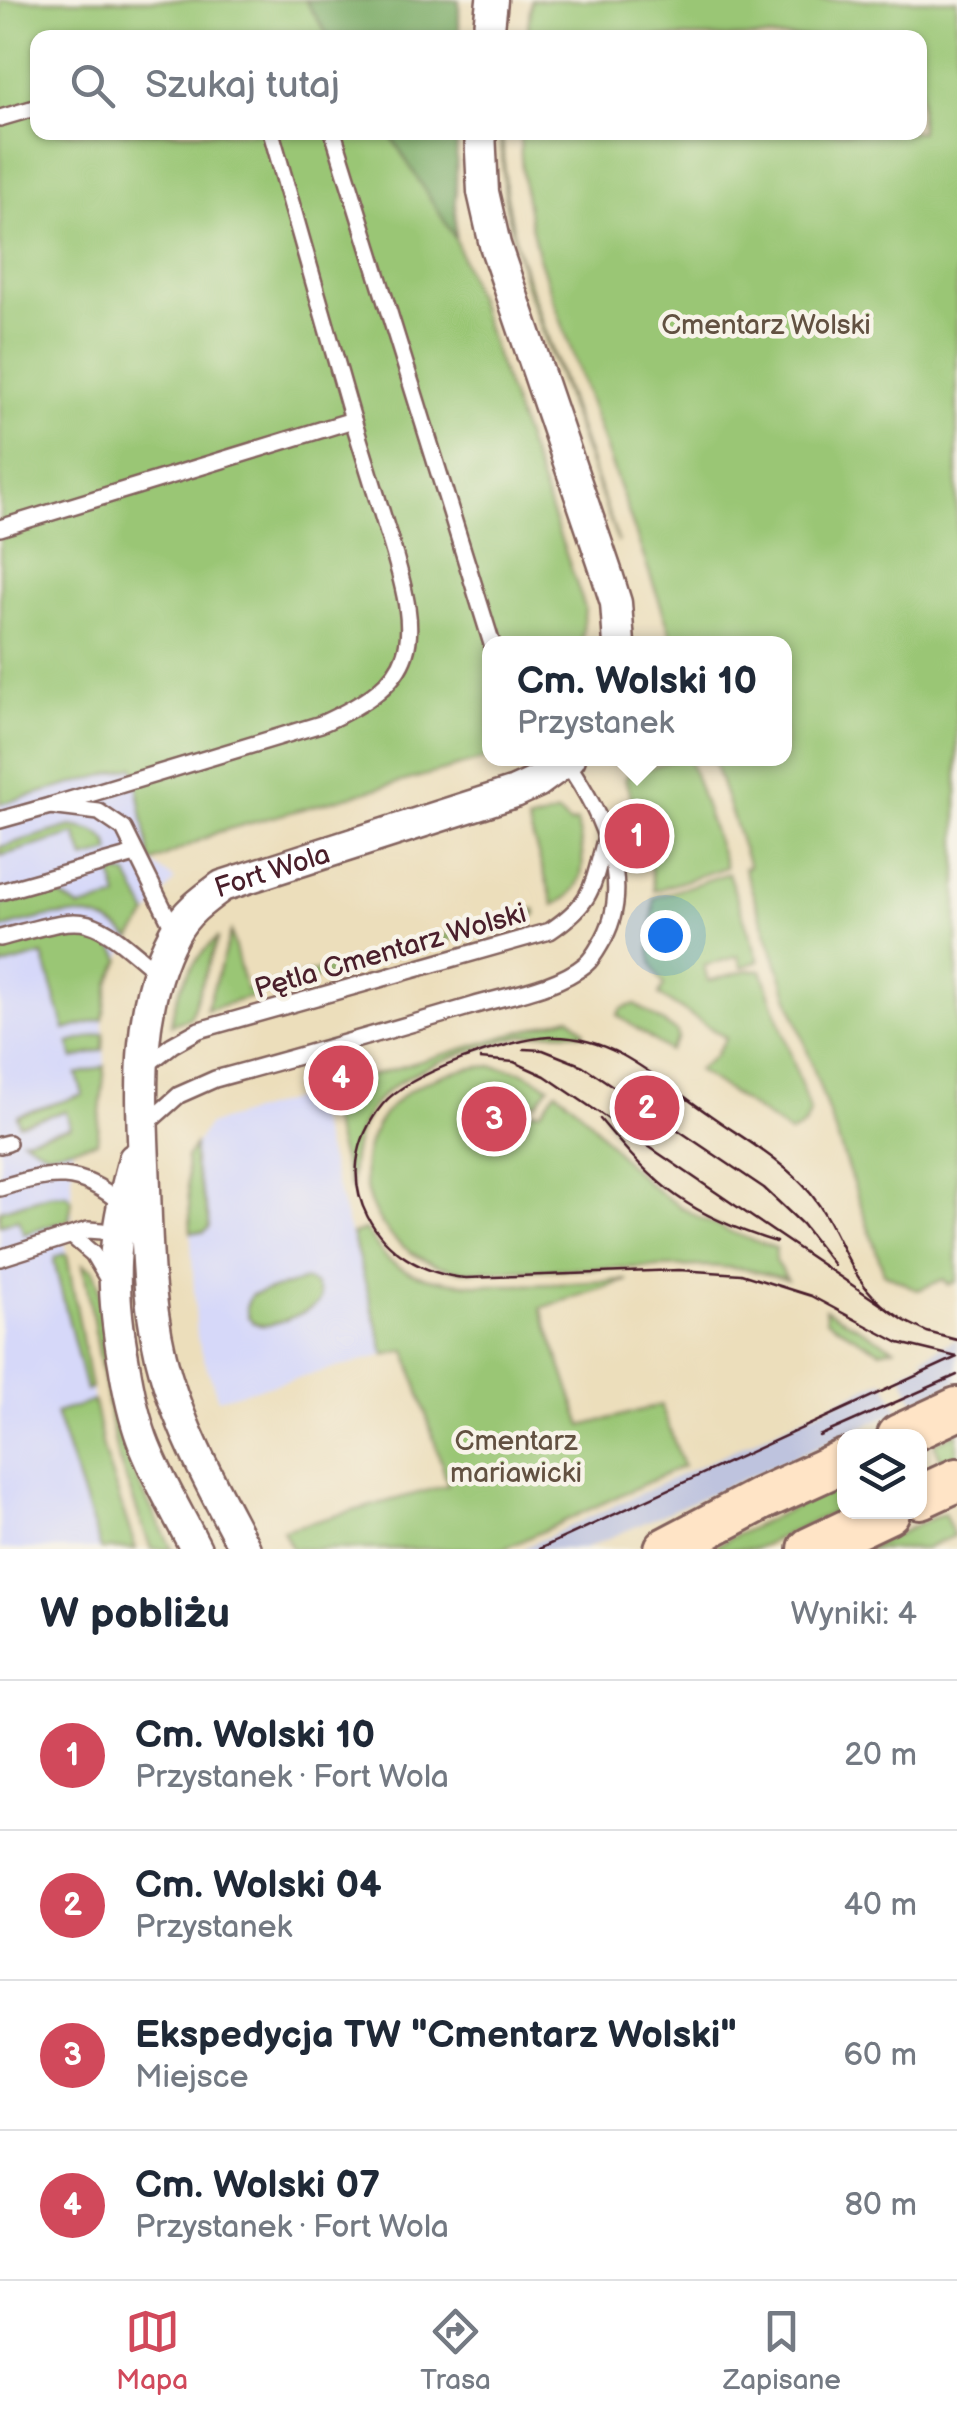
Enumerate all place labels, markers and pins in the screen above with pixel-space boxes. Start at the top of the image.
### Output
pin: 1 [604,798,670,874]
pin: 4 [308,1040,374,1116]
pin: 2 [614,1070,680,1146]
pin: 3 [462,1082,526,1156]

